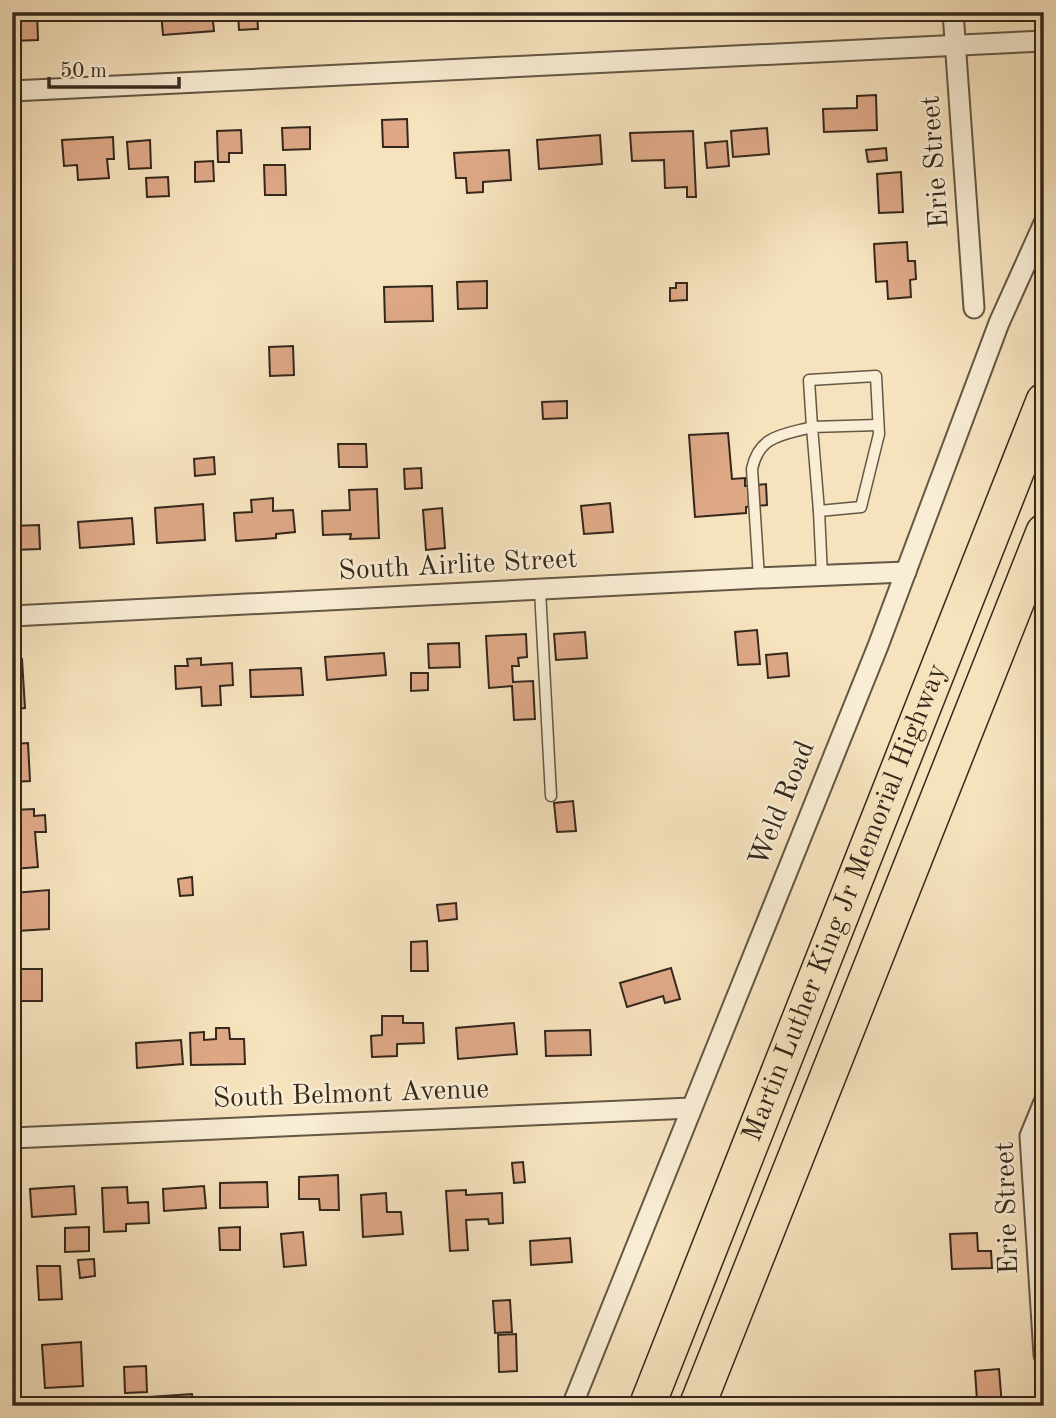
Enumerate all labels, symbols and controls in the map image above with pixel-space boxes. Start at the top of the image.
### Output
scale bar [49,46,178,90]
text: 50 m [60,61,107,82]
street label: Erie Street [917,95,955,229]
street label: South Airlite Street [338,546,578,586]
street label: Martin Luther King Jr Memorial Highway [739,660,953,1146]
street label: Weld Road [745,737,821,871]
street label: South Belmont Avenue [212,1076,490,1114]
street label: Erie Street [992,1141,1024,1275]

